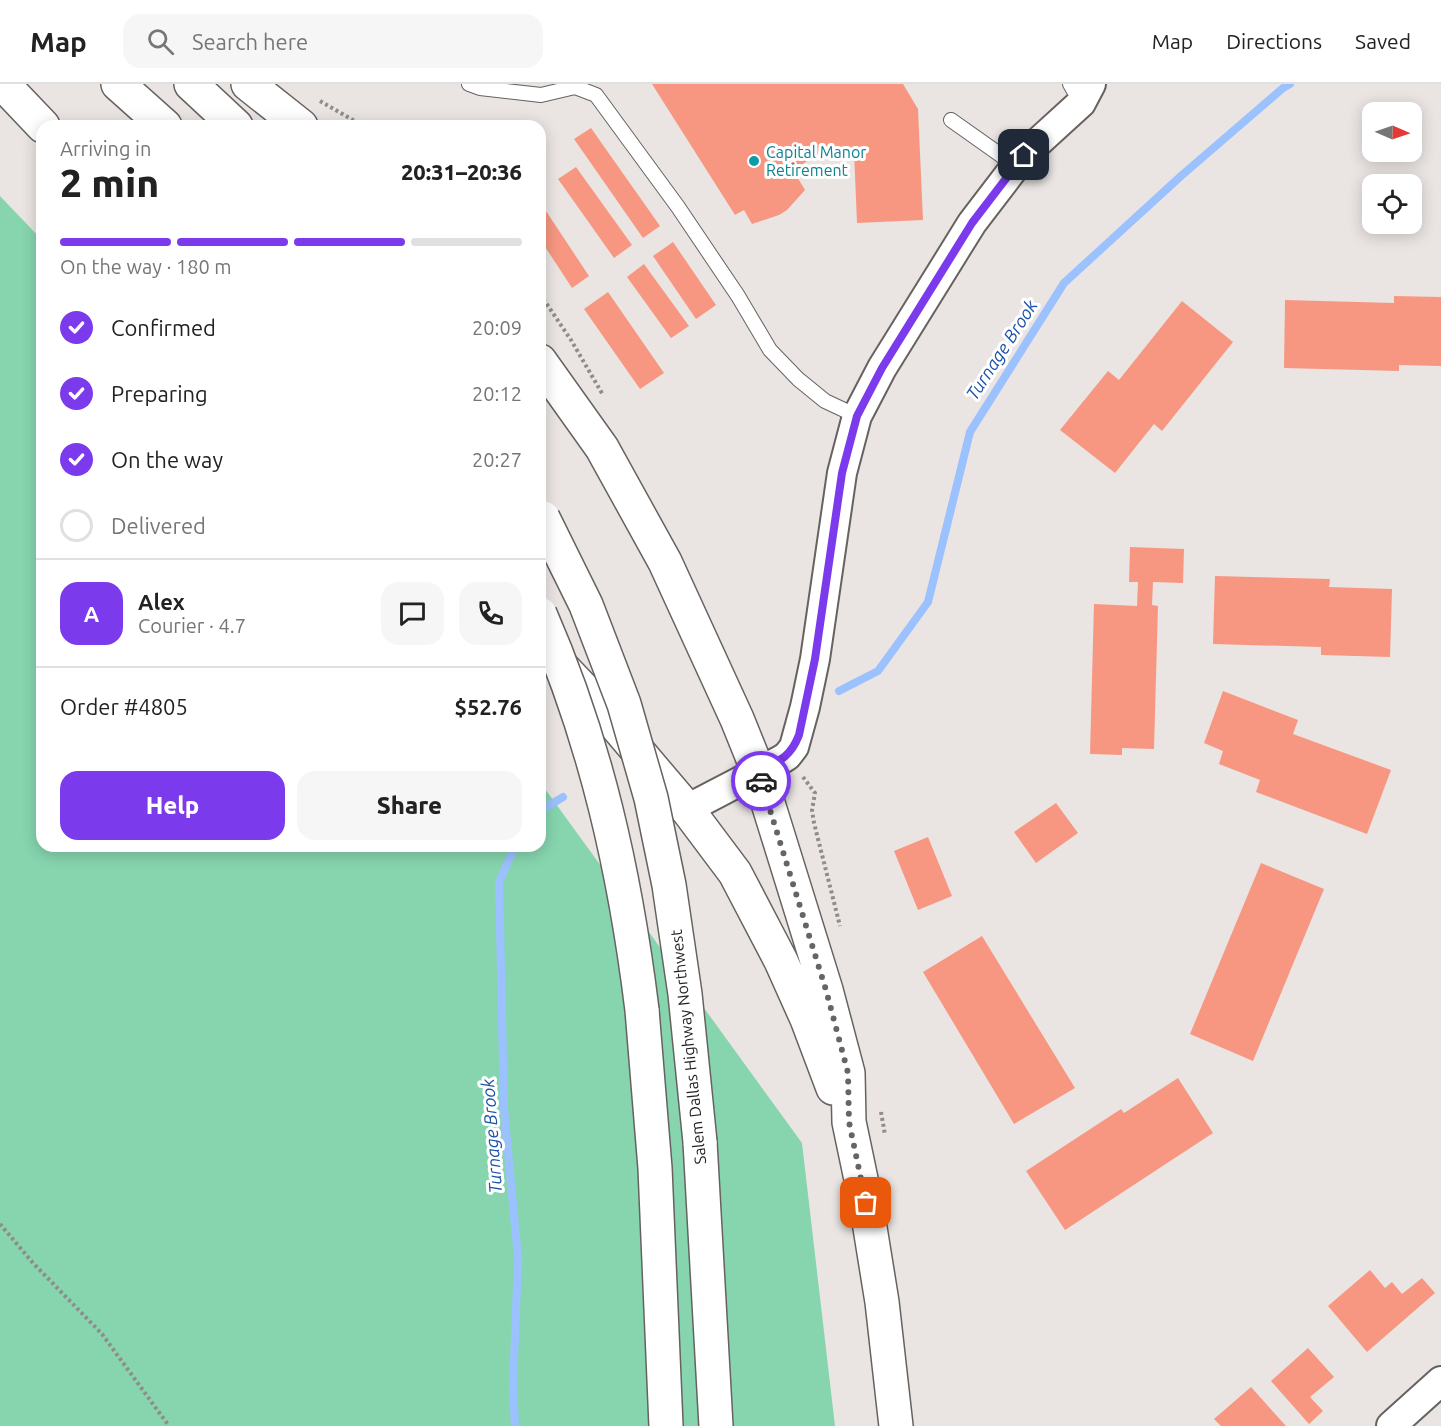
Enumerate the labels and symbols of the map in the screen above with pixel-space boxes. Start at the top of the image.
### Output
north arrow [1362,102,1422,162]
pin [998,129,1049,180]
place label: Capital Manor Retirement [766,143,866,179]
marker: Capital Manor Retirement [747,154,761,168]
water label: Turnage Brook [961,295,1041,403]
courier [731,751,791,811]
street label: Salem Dallas Highway Northwest [667,928,709,1165]
water label: Turnage Brook [477,1077,505,1194]
pin [840,1177,891,1228]

